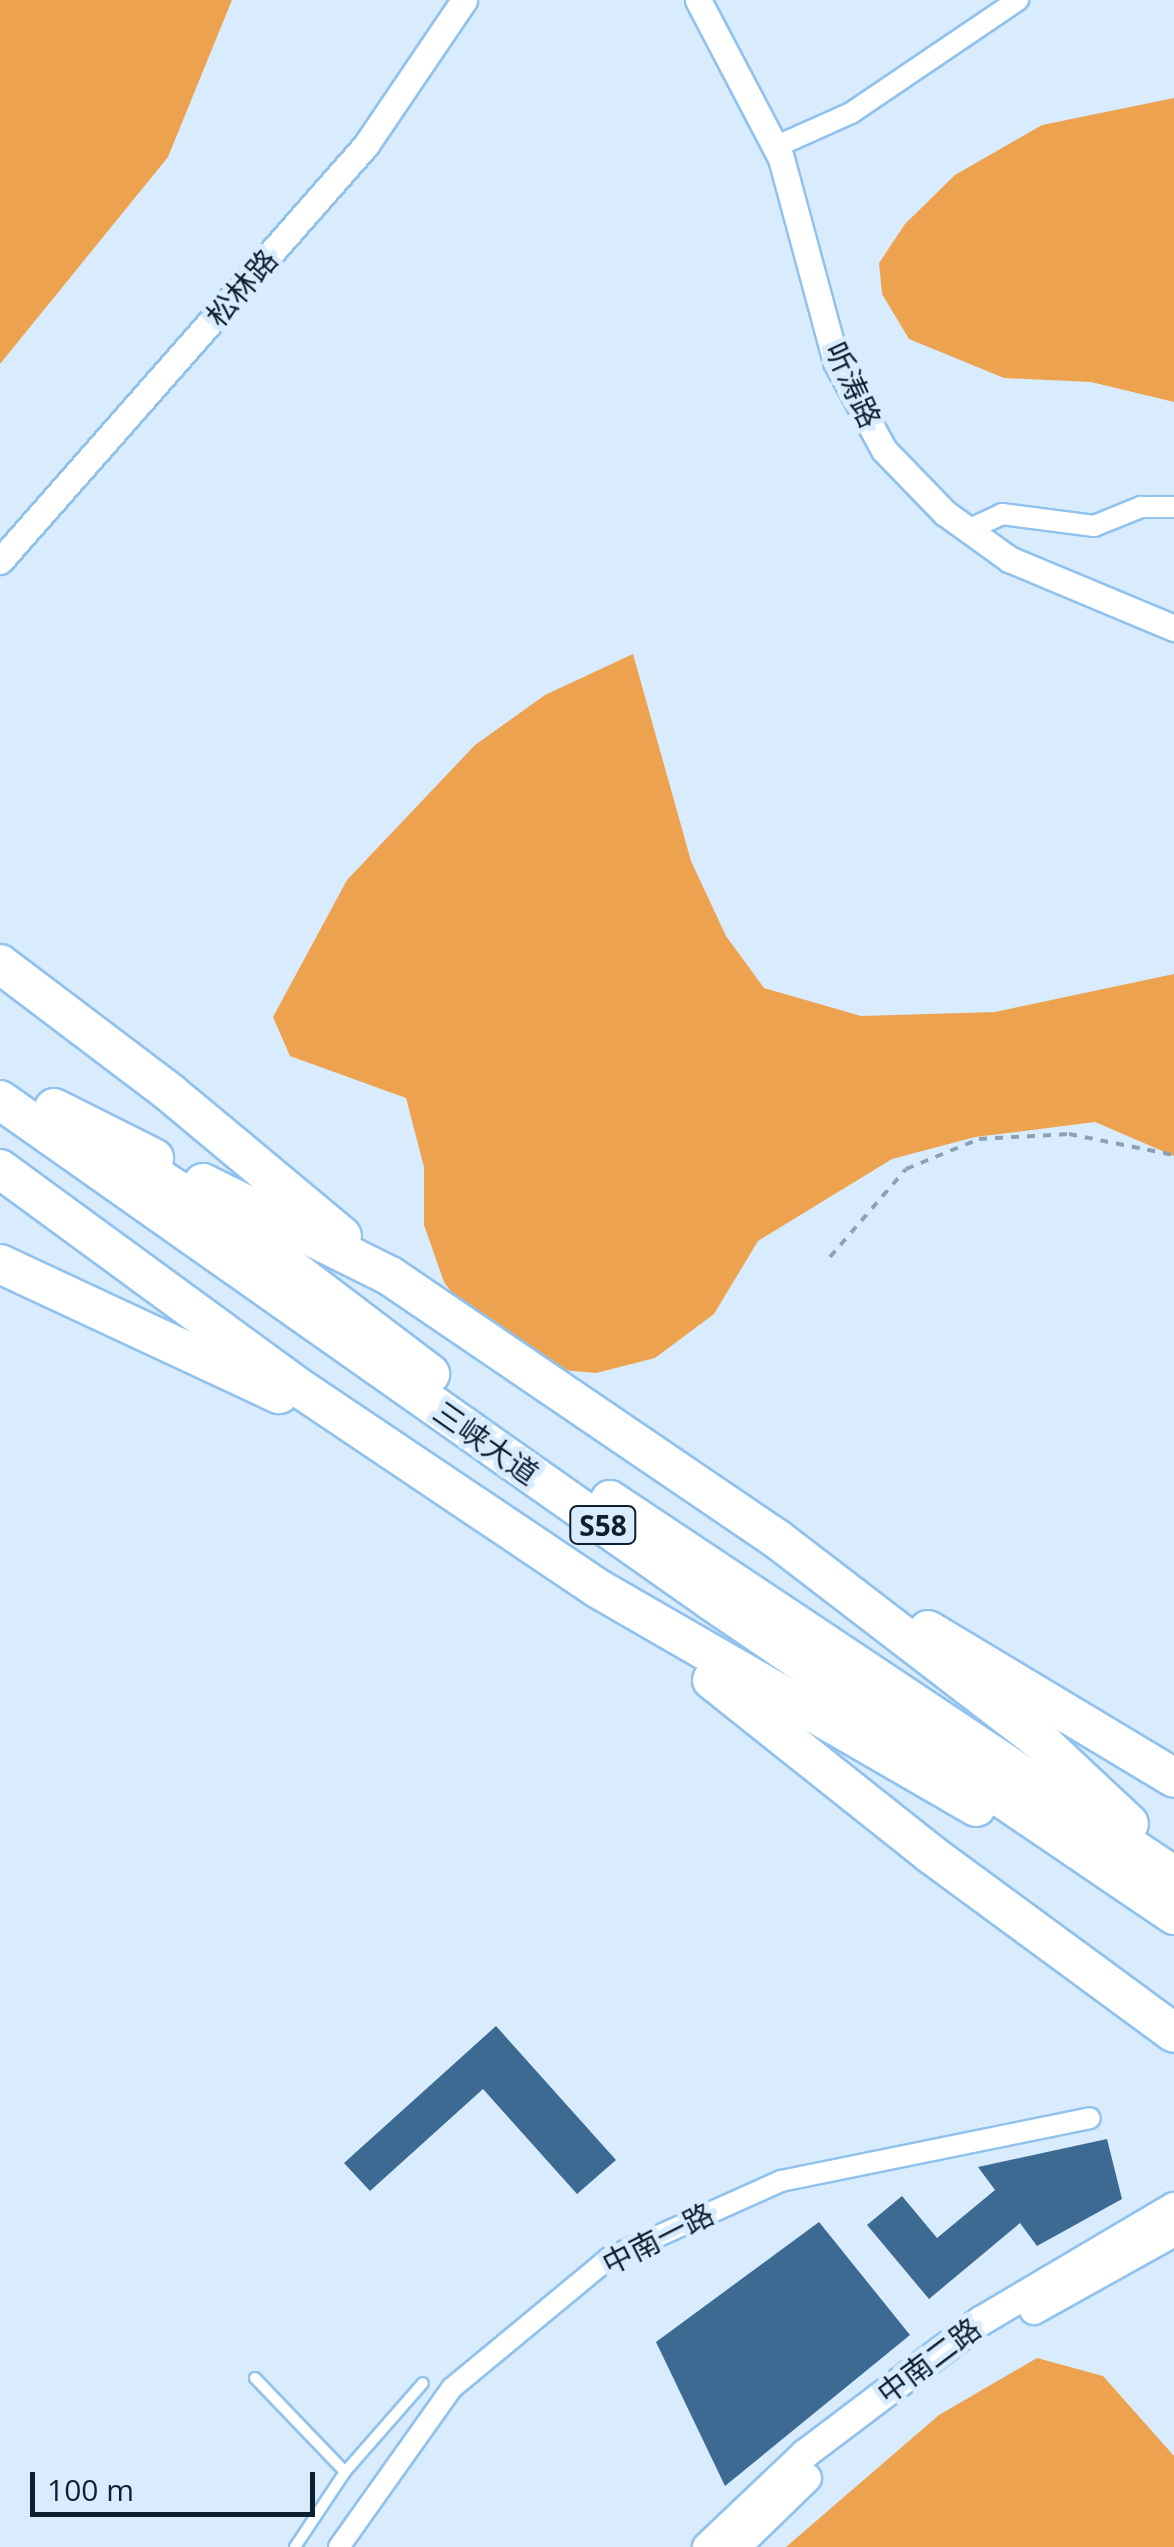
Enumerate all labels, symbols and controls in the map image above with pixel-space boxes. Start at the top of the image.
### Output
street label: 松林路 [199,242,285,334]
street label: 听涛路 [818,337,888,433]
street label: 三峡大道 [427,1394,545,1492]
road number: S58 [568,1502,638,1548]
street label: 中南一路 [596,2196,720,2282]
street label: 中南二路 [870,2311,988,2411]
scale bar [35,2452,320,2514]
text: 100 m [47,2469,134,2510]

